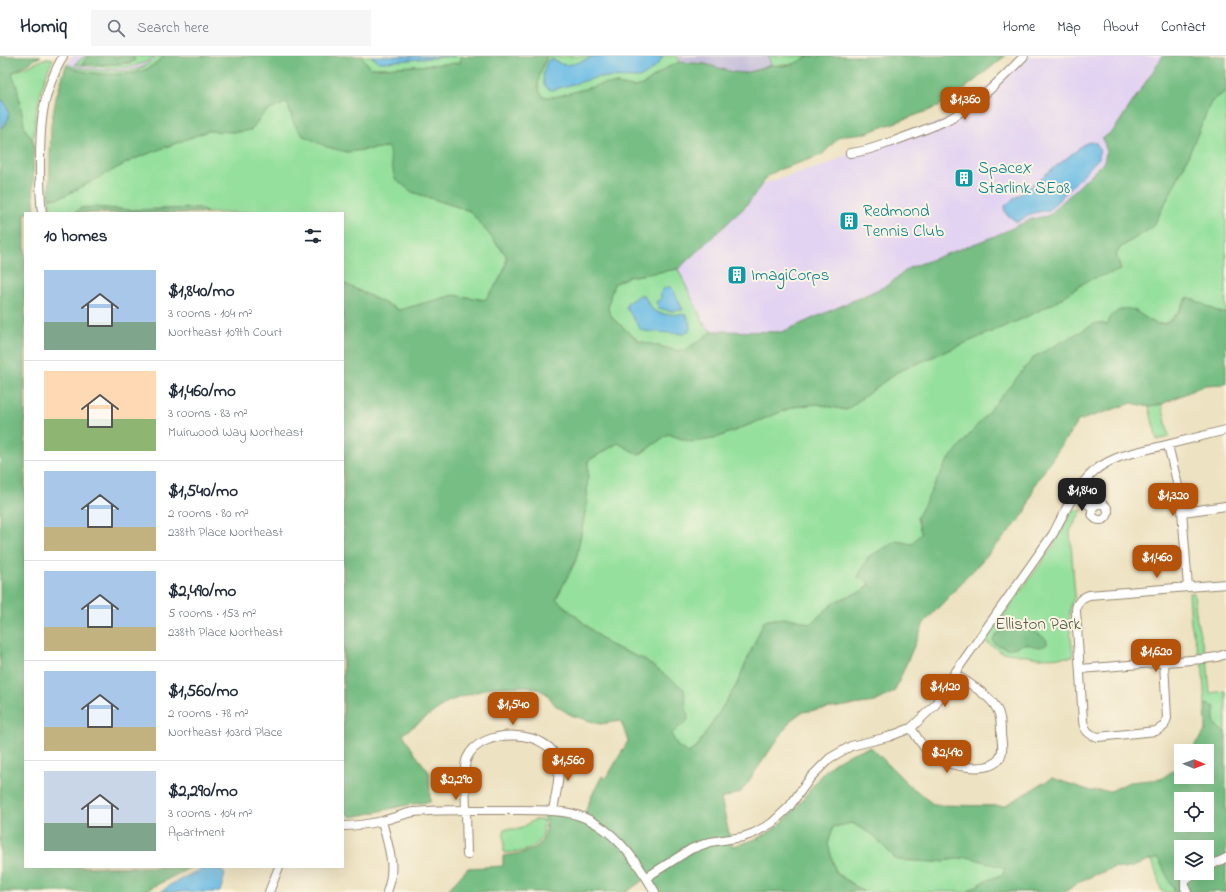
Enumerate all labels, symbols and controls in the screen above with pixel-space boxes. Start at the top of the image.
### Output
search box [91,10,371,46]
text: Homiq [20,14,67,41]
icon: search [105,17,127,39]
text: Search here [137,17,209,39]
text: Home [1003,17,1035,38]
text: Map [1057,17,1081,38]
text: About [1103,17,1139,38]
text: Contact [1161,17,1206,38]
pin: $1,360 [932,87,998,121]
text: $1,360 [950,90,980,109]
place label: SpaceX Starlink SE08 [978,156,1070,201]
building icon: SpaceX Starlink SE08 [953,167,975,189]
place label: Redmond Tennis Club [863,199,944,244]
building icon: Redmond Tennis Club [838,210,860,232]
text: 10 homes [44,224,107,249]
icon: filters [302,225,324,247]
place label: ImagiCorps [751,263,829,290]
building icon: ImagiCorps [726,264,748,286]
text: $1,840/mo [168,279,235,304]
icon: home [76,286,124,334]
text: 3 rooms · 104 m² [168,304,252,323]
text: Northeast 109th Court [168,323,282,342]
text: $1,460/mo [168,379,236,404]
icon: home [76,387,124,435]
text: 3 rooms · 83 m² [168,404,248,423]
text: Muirwood Way Northeast [168,423,304,442]
pin: $1,840 [1049,478,1115,512]
text: $1,540/mo [168,479,238,504]
text: $1,840 [1067,481,1097,500]
pin: $1,320 [1140,483,1206,517]
text: $1,320 [1157,486,1189,505]
icon: home [76,487,124,535]
text: 2 rooms · 80 m² [168,504,249,523]
text: 238th Place Northeast [168,523,283,542]
pin: $1,460 [1124,545,1190,579]
text: $1,460 [1142,548,1172,567]
text: $2,490/mo [168,579,236,604]
icon: home [76,587,124,635]
text: 5 rooms · 153 m² [168,604,256,623]
park label: Elliston Park [995,612,1081,637]
text: 238th Place Northeast [168,623,283,642]
pin: $1,620 [1123,639,1189,673]
text: $1,620 [1140,642,1172,661]
pin: $1,120 [912,674,978,708]
text: $1,120 [930,677,960,696]
text: $1,560/mo [168,679,238,704]
icon: home [76,687,124,735]
pin: $1,540 [480,692,546,726]
text: $1,540 [497,695,529,714]
text: 2 rooms · 78 m² [168,704,249,723]
text: Northeast 103rd Place [168,723,282,742]
pin: $2,490 [914,740,980,774]
text: $2,490 [931,743,963,762]
north arrow [1174,744,1214,784]
map controls [1174,744,1214,880]
pin: $1,560 [535,748,601,782]
text: $1,560 [551,751,585,770]
pin: $2,290 [423,767,489,801]
text: $2,290 [440,770,472,789]
text: $2,290/mo [168,779,238,804]
icon: home [76,787,124,835]
button: locate [1174,792,1214,832]
text: 3 rooms · 104 m² [168,804,252,823]
text: Apartment [168,823,225,842]
button: layers [1174,840,1214,880]

